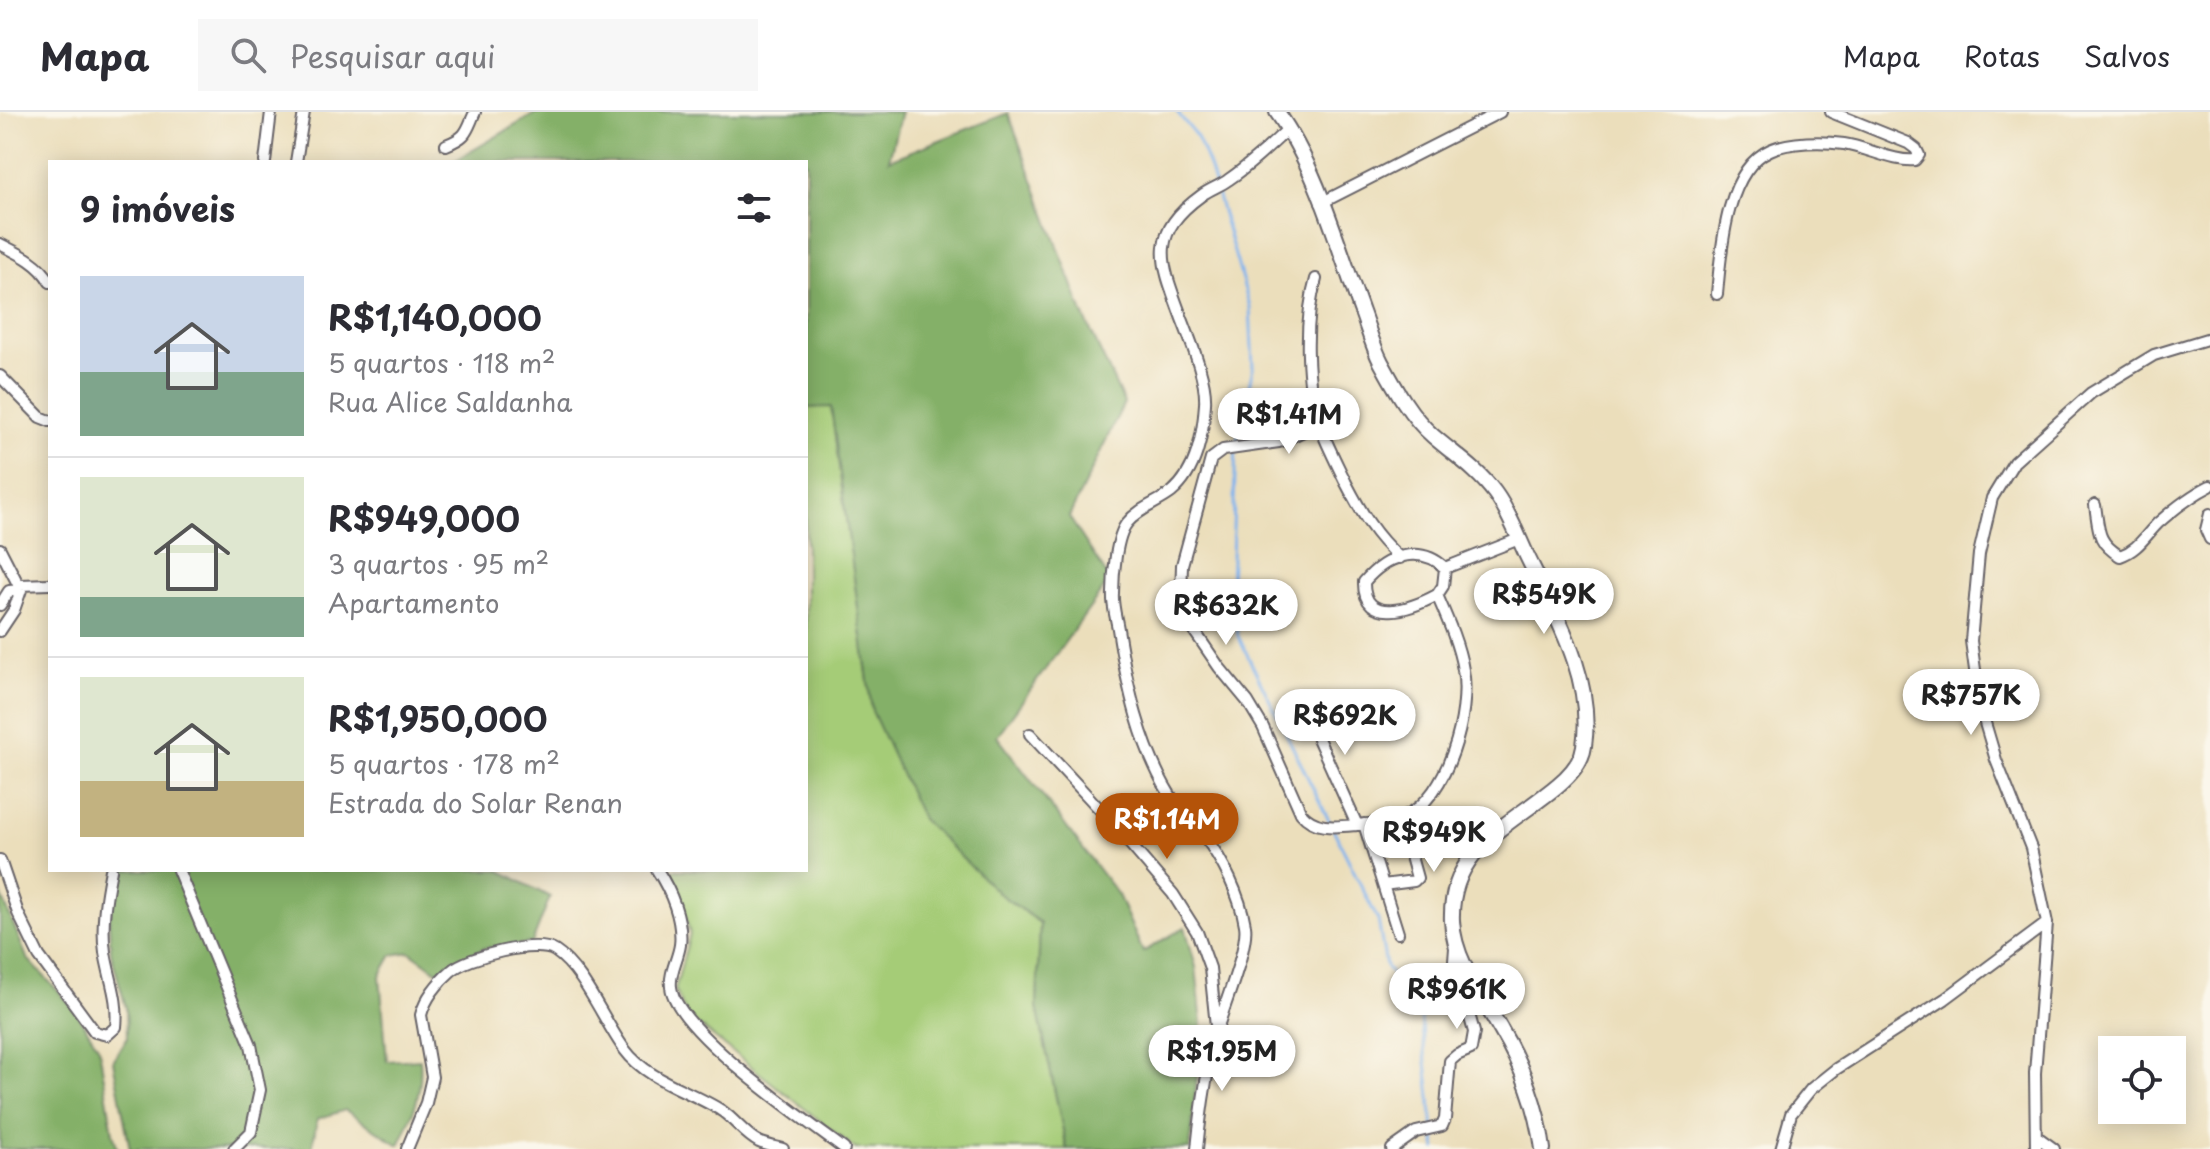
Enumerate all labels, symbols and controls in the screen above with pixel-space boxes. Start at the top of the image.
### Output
search box [198,19,758,91]
text: Mapa [40,27,150,84]
icon: search [226,33,270,77]
text: Pesquisar aqui [290,33,495,78]
text: Mapa [1843,34,1920,77]
text: Rotas [1964,34,2040,77]
text: Salvos [2084,34,2170,77]
text: 9 imóveis [80,182,235,234]
icon: filters [732,186,776,230]
text: R$1,140,000 [328,291,542,343]
icon: home [144,308,240,404]
text: 5 quartos · 118 m² [328,343,555,382]
text: Rua Alice Saldanha [328,382,572,421]
pin: R$1.41M [1215,388,1363,456]
text: R$1.41M [1236,394,1342,433]
text: R$949,000 [328,492,520,544]
icon: home [144,509,240,605]
text: 3 quartos · 95 m² [328,544,549,583]
pin: R$549K [1479,568,1609,636]
text: R$549K [1492,574,1596,613]
pin: R$632K [1161,579,1291,647]
text: Apartamento [328,583,499,622]
text: R$632K [1173,585,1279,624]
pin: R$757K [1906,669,2036,737]
text: R$757K [1921,675,2021,714]
pin: R$692K [1280,689,1410,757]
text: R$1,950,000 [328,692,547,744]
text: R$692K [1293,695,1397,734]
icon: home [144,709,240,805]
text: 5 quartos · 178 m² [328,744,560,783]
text: Estrada do Solar Renan [328,783,623,822]
pin: R$1.14M [1093,793,1241,861]
text: R$1.14M [1114,799,1220,838]
pin: R$949K [1369,806,1499,874]
text: R$949K [1382,812,1486,851]
pin: R$961K [1392,963,1522,1031]
text: R$961K [1407,969,1507,1008]
pin: R$1.95M [1148,1025,1296,1093]
text: R$1.95M [1167,1031,1277,1070]
map controls [2098,1036,2186,1124]
button: locate [2098,1036,2186,1124]

